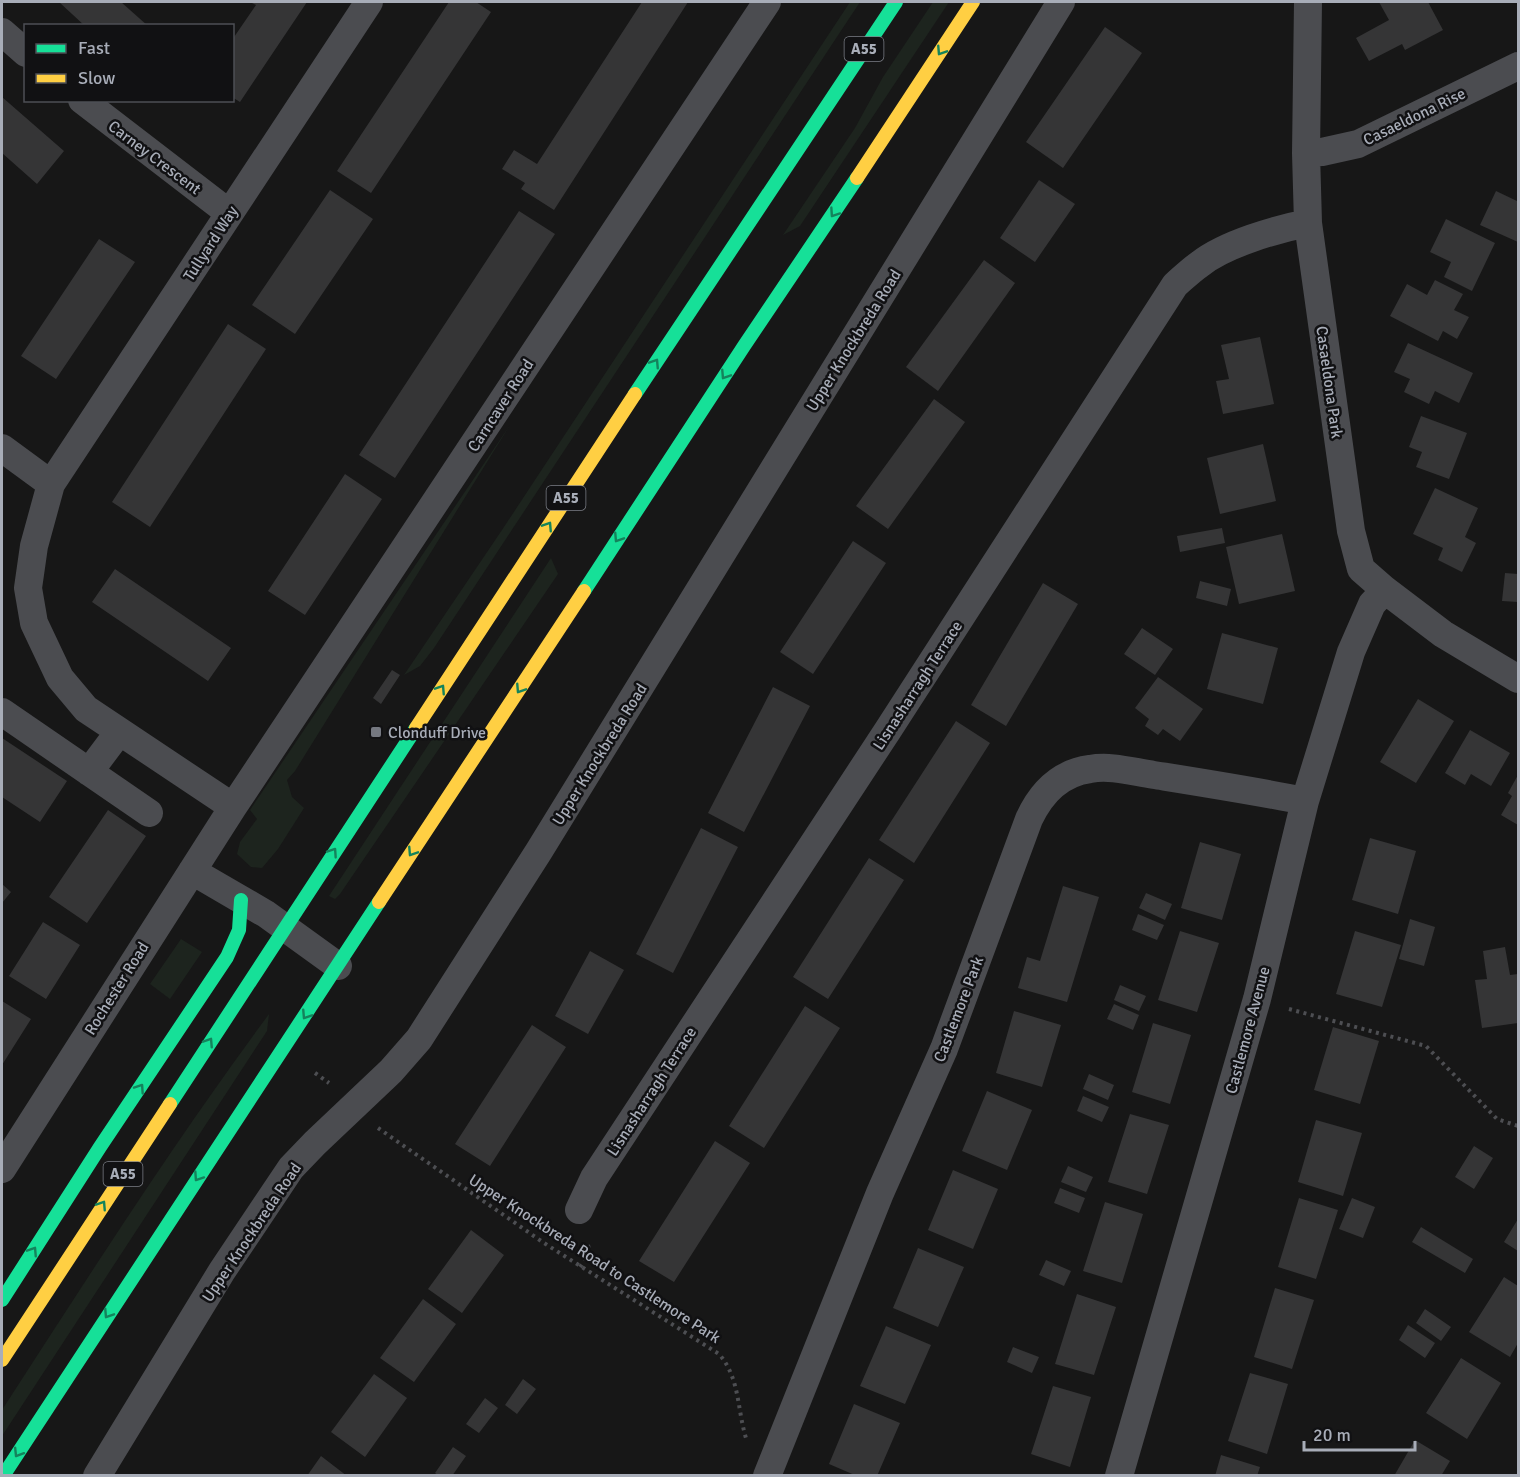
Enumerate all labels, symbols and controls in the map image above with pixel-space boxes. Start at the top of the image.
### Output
legend [24,24,234,102]
text: Fast [78,37,110,59]
road number: A55 [844,37,884,61]
one-way arrow [937,44,948,55]
text: Slow [78,67,115,89]
street label: Casaeldona Rise [1360,83,1469,150]
street label: Carney Crescent [104,116,205,199]
street label: Tullyard Way [179,202,243,285]
one-way arrow [830,207,841,218]
street label: Upper Knockbreda Road [802,266,906,415]
street label: Casaeldona Park [1311,325,1347,440]
street label: Carncaver Road [463,355,538,456]
one-way arrow [647,358,658,369]
one-way arrow [720,369,732,379]
road number: A55 [546,486,586,510]
one-way arrow [541,522,552,533]
one-way arrow [614,531,625,542]
street label: Lisnasharragh Terrace [869,617,967,754]
street label: Upper Knockbreda Road [548,680,652,829]
one-way arrow [516,682,527,693]
one-way arrow [434,685,445,696]
place label: Clonduff Drive [388,723,486,743]
marker: Clonduff Drive [369,725,383,739]
one-way arrow [409,845,420,856]
one-way arrow [326,847,337,858]
street label: Rochester Road [80,938,153,1039]
street label: Castlemore Park [930,954,988,1065]
street label: Castlemore Avenue [1221,964,1275,1096]
one-way arrow [302,1008,313,1019]
street label: Lisnasharragh Terrace [603,1023,701,1160]
one-way arrow [202,1038,213,1049]
one-way arrow [132,1083,143,1094]
street label: Upper Knockbreda Road [198,1159,306,1306]
road number: A55 [104,1162,142,1186]
street label: Upper Knockbreda Road to Castlemore Park [465,1170,724,1348]
one-way arrow [194,1171,205,1182]
one-way arrow [95,1201,106,1212]
one-way arrow [26,1247,37,1258]
one-way arrow [103,1308,115,1318]
scale bar [1304,1414,1415,1452]
text: 20 m [1313,1424,1351,1446]
one-way arrow [13,1447,25,1457]

